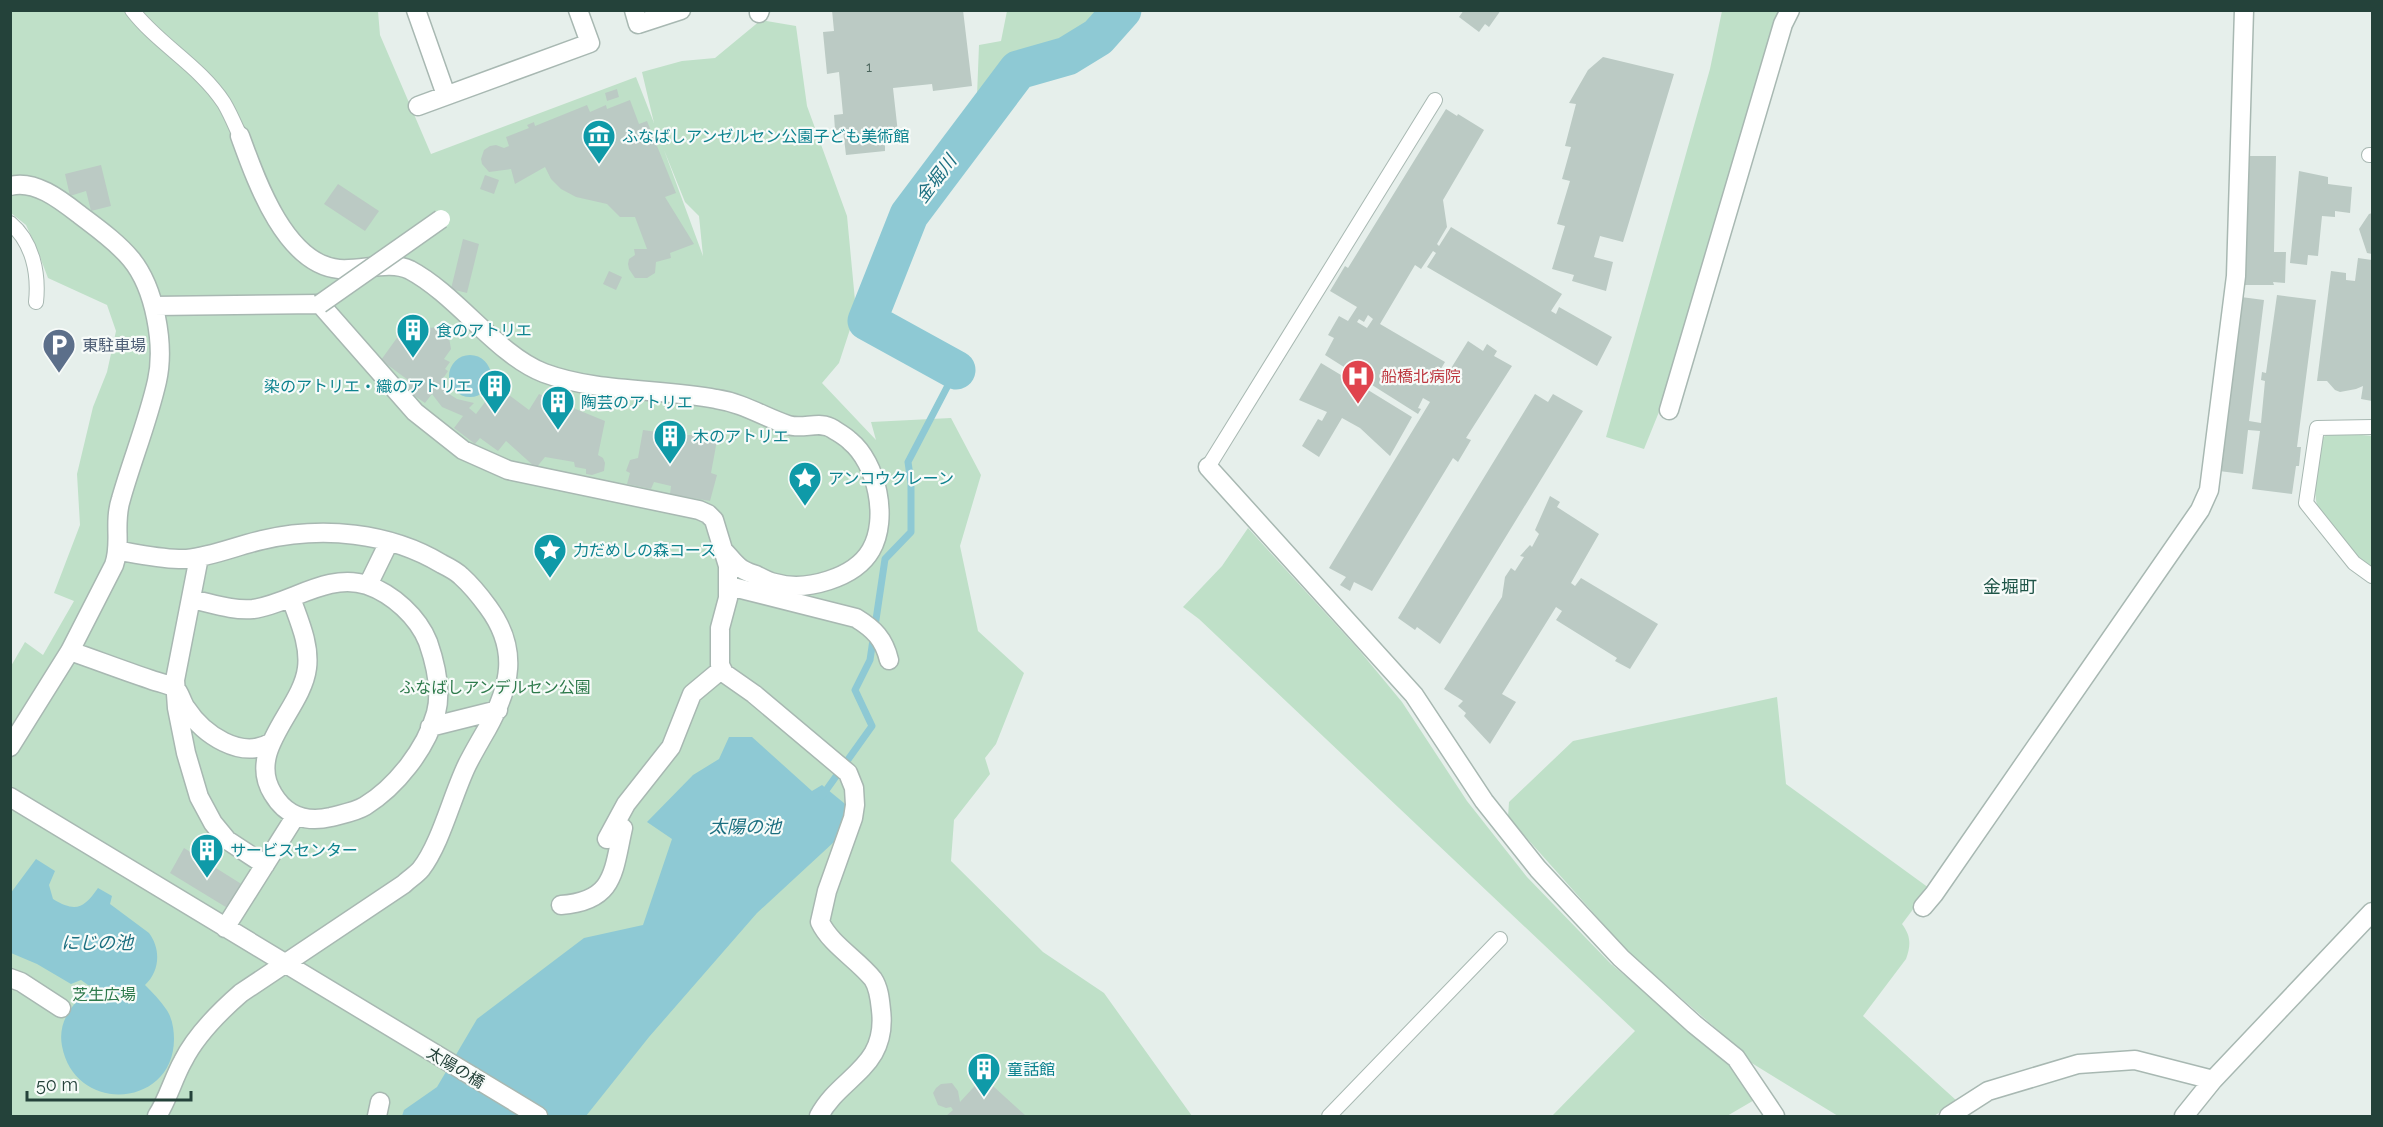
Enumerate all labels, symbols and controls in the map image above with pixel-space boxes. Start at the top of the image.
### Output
house number: 1 [866,59,872,75]
museum icon: ふなばしアンゼルセン公園子ども美術館 [581,118,617,165]
place label: ふなばしアンゼルセン公園子ども美術館 [622,127,909,146]
water label: 金堀川 [911,149,961,207]
building icon: 食のアトリエ [395,312,431,359]
place label: 食のアトリエ [436,321,532,340]
parking icon: 東駐車場 [41,327,77,374]
place label: 東駐車場 [82,336,146,355]
hospital icon: 船橋北病院 [1340,358,1376,405]
place label: 船橋北病院 [1381,367,1461,386]
building icon: 染のアトリエ・織のアトリエ [477,368,513,415]
place label: 染のアトリエ・織のアトリエ [264,377,472,396]
building icon: 陶芸のアトリエ [540,384,576,431]
place label: 陶芸のアトリエ [581,393,693,412]
building icon: 木のアトリエ [652,418,688,465]
place label: 木のアトリエ [693,427,789,446]
place icon: アンコウクレーン [787,460,823,507]
place label: アンコウクレーン [828,469,954,488]
place icon: 力だめしの森コース [532,532,568,579]
place label: 力だめしの森コース [573,541,716,560]
district label: 金堀町 [1983,576,2037,597]
park label: ふなばしアンデルセン公園 [399,678,591,697]
water label: 太陽の池 [709,816,783,837]
building icon: サービスセンター [189,832,225,879]
place label: サービスセンター [230,841,358,860]
water label: にじの池 [61,932,135,953]
park label: 芝生広場 [72,985,136,1004]
street label: 太陽の橋 [423,1043,488,1092]
building icon: 童話館 [966,1051,1002,1098]
place label: 童話館 [1007,1060,1055,1079]
scale bar [27,1064,190,1102]
text: 50 m [36,1074,78,1095]

